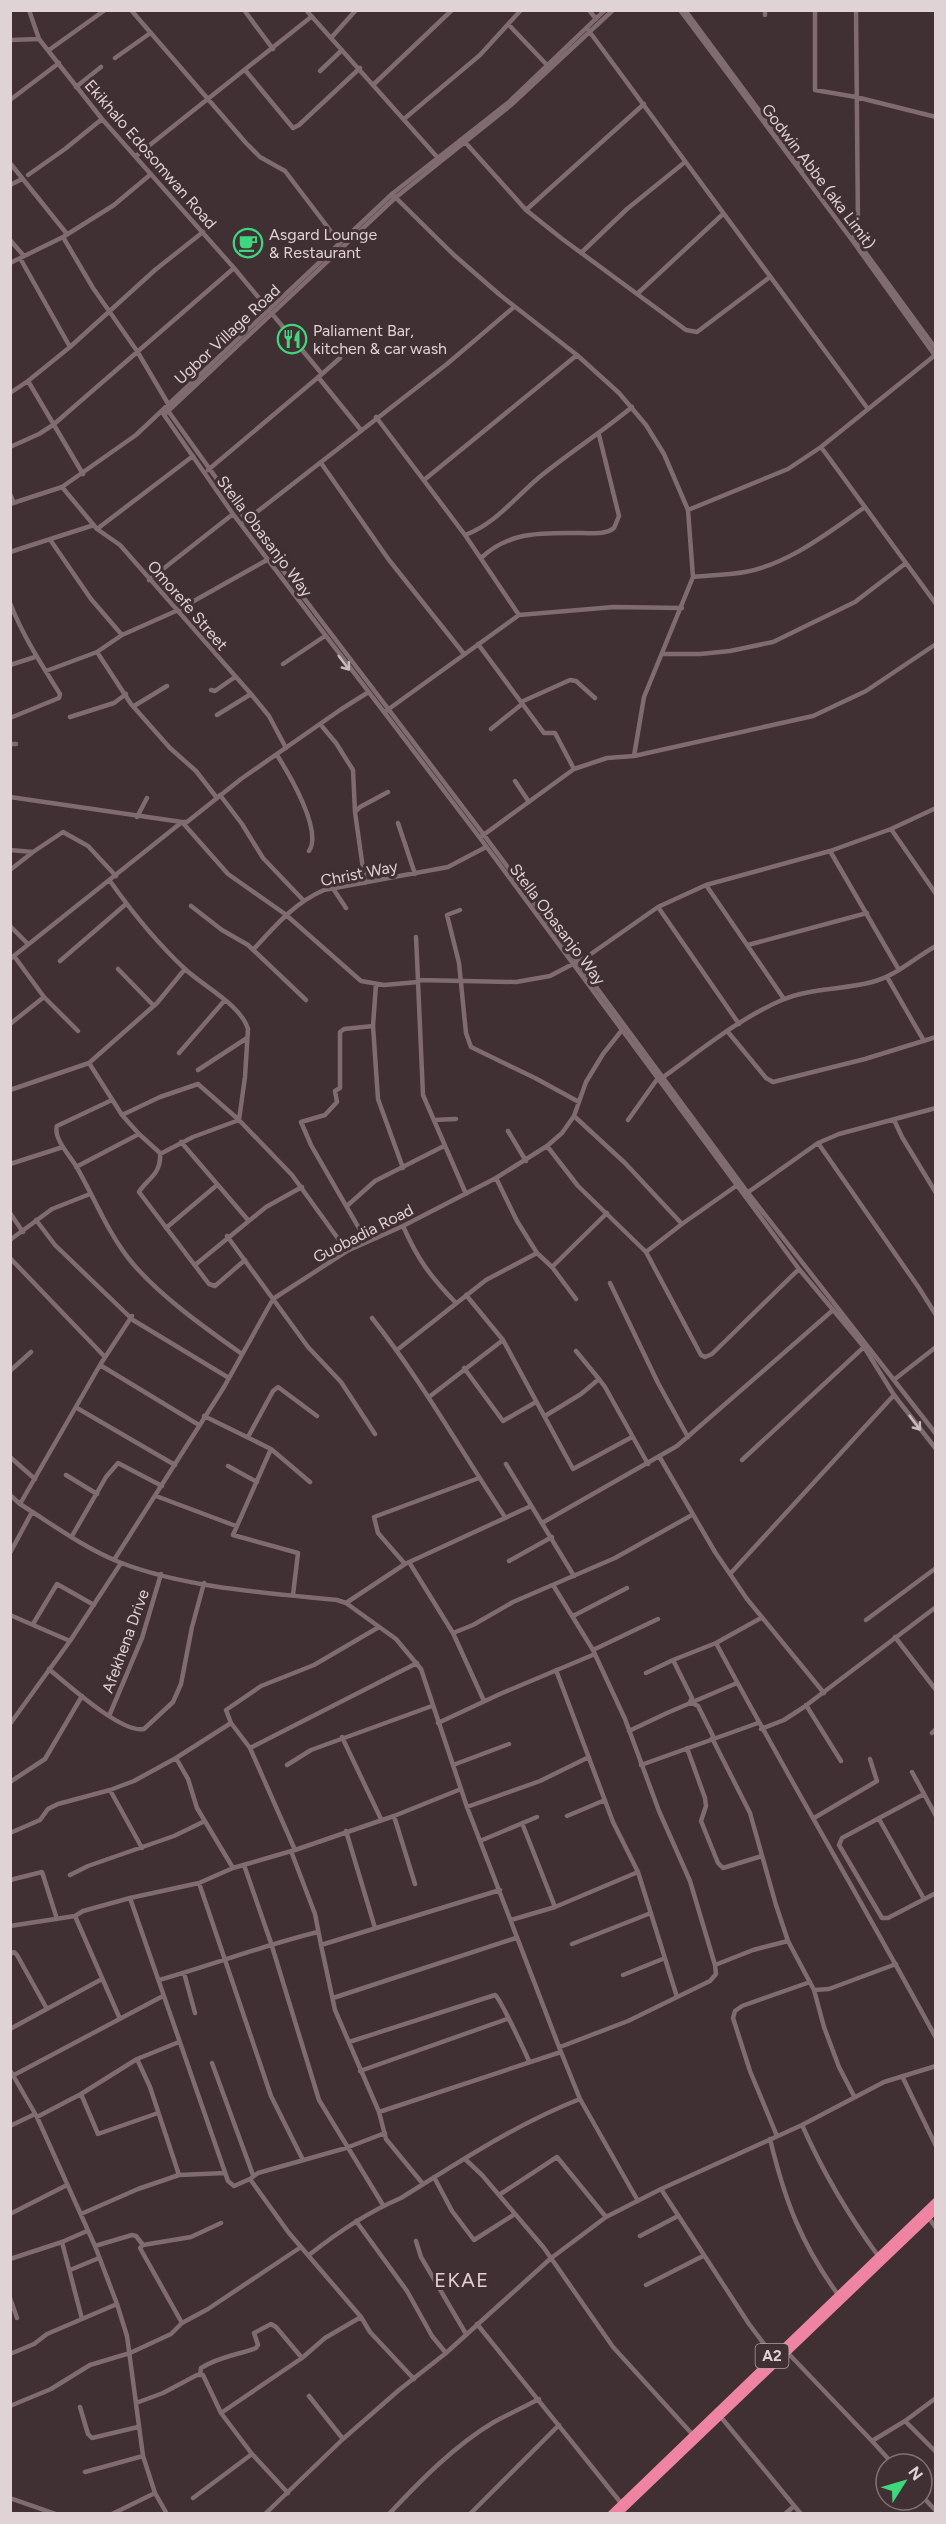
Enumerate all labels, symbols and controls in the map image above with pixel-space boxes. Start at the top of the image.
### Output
street label: Ekikhalo Edosomwan Road [81,76,220,233]
street label: Godwin Abbe (aka Limit) [758,100,879,253]
place label: Asgard Lounge & Restaurant [269,225,377,262]
cafe icon: Asgard Lounge & Restaurant [232,227,264,259]
street label: Ugbor Village Road [171,280,284,388]
place label: Paliament Bar, kitchen & car wash [313,321,447,358]
restaurant icon: Paliament Bar, kitchen & car wash [276,323,308,355]
street label: Stella Obasanjo Way [213,472,317,601]
street label: Omorefe Street [143,557,232,654]
one-way arrow [338,655,351,671]
street label: Christ Way [319,857,400,890]
street label: Stella Obasanjo Way [506,860,610,989]
street label: Guobadia Road [310,1200,417,1267]
one-way arrow [909,1415,922,1431]
street label: Afekhena Drive [98,1587,153,1696]
district label: EKAE [434,2268,490,2292]
road number: A2 [756,2344,788,2368]
north arrow [874,2452,934,2512]
text: N [904,2463,927,2484]

